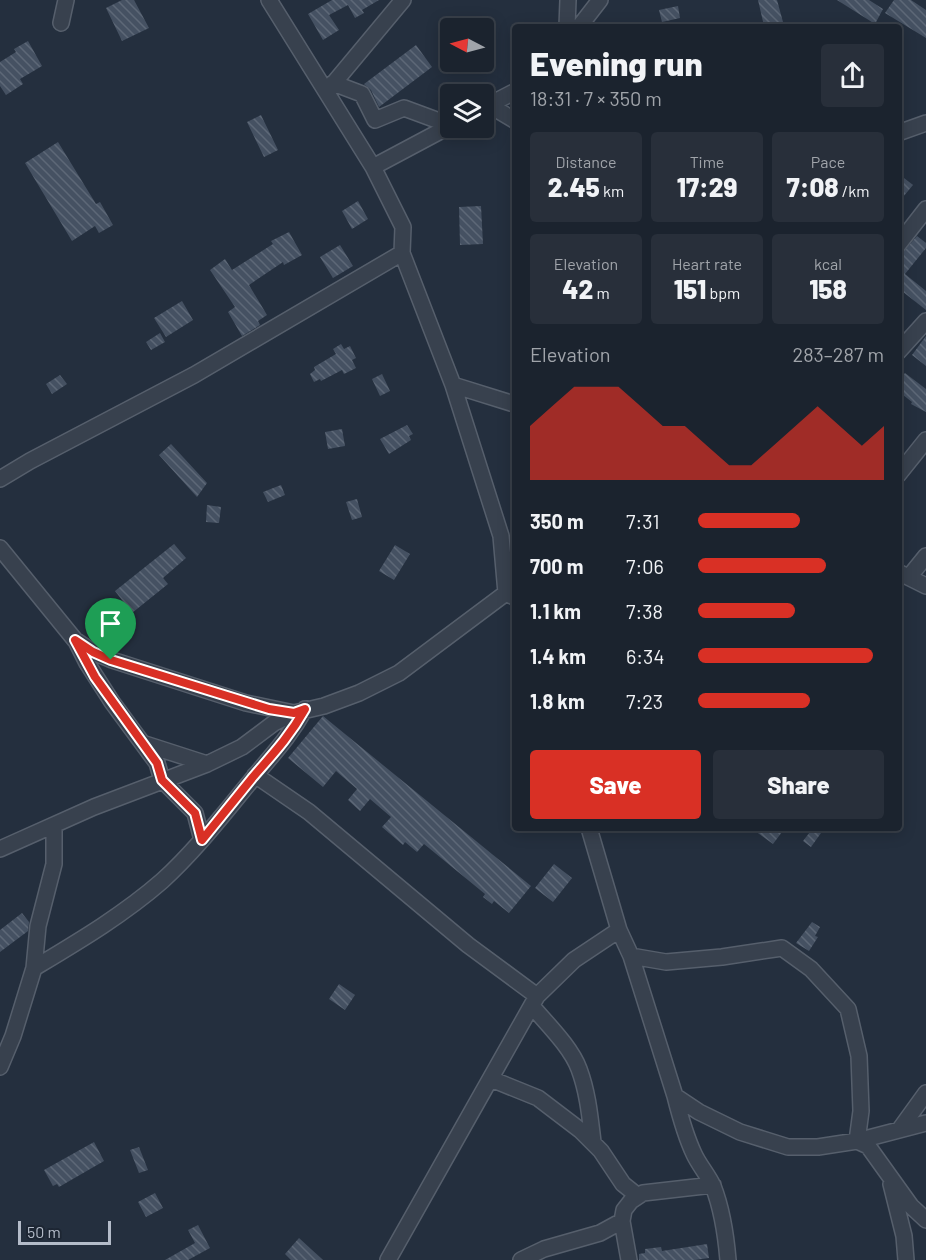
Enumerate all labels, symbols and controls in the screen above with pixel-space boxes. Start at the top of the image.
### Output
north arrow [440,18,494,72]
map controls [440,18,494,138]
text: Evening run [530,43,703,83]
button: share [821,44,884,107]
button: layers [440,84,494,138]
text: 18:31 · 7 × 350 m [530,86,662,110]
text: Distance [556,152,616,171]
text: Time [690,152,724,171]
text: Pace [811,152,845,171]
text: 2.45 [548,171,600,202]
text: 17:29 [677,171,737,202]
text: 7:08 [787,171,839,202]
text: km [600,181,624,200]
text: /km [839,181,869,200]
text: Elevation [554,254,618,273]
text: Heart rate [672,254,742,273]
text: kcal [814,254,842,273]
text: 42 [562,273,593,304]
text: 151 [674,273,706,304]
text: 158 [809,273,847,304]
text: m [593,283,610,302]
text: bpm [706,283,740,302]
text: Elevation [530,342,611,366]
text: 283–287 m [792,342,884,366]
text: 350 m [530,509,584,533]
text: 7:31 [626,509,659,533]
text: 700 m [530,554,583,578]
text: 7:06 [626,554,664,578]
pin [85,598,136,660]
text: 1.1 km [530,599,581,623]
text: 7:38 [626,599,663,623]
icon: arrive [94,607,127,640]
text: 1.4 km [530,644,586,668]
text: 6:34 [626,644,664,668]
text: 1.8 km [530,689,585,713]
text: 7:23 [626,689,663,713]
button: Save [530,750,701,819]
button: Share [713,750,884,819]
scale bar [18,1218,111,1246]
text: 50 m [27,1222,61,1241]

